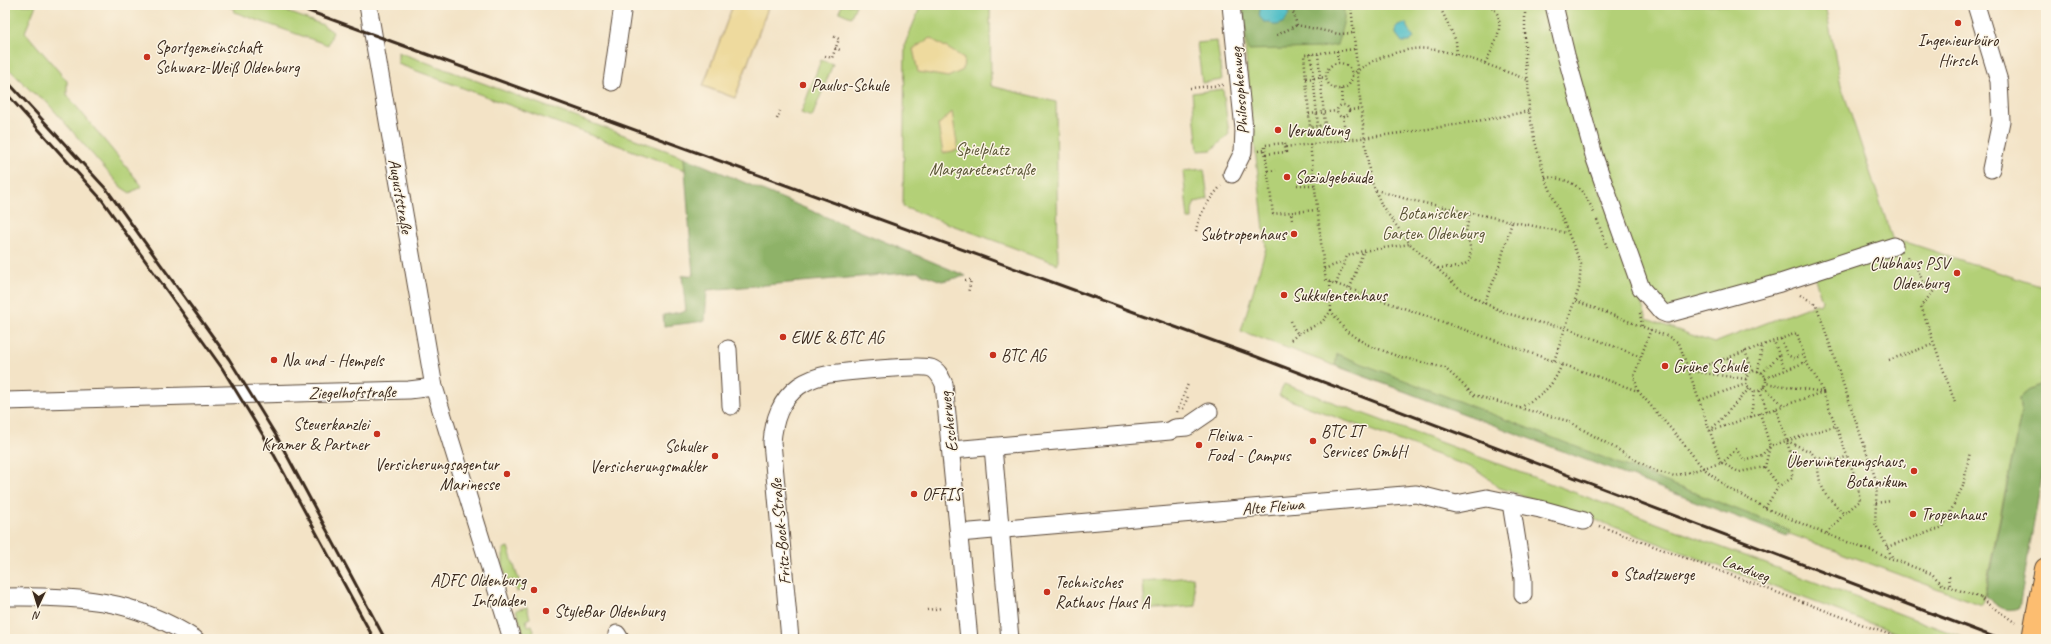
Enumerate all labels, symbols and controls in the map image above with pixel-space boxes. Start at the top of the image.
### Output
marker: Ingenieurbüro Hirsch [1953,18,1963,28]
place label: Ingenieurbüro Hirsch [1918,30,1999,71]
place label: Sportgemeinschaft Schwarz-Weiß Oldenburg [155,37,300,78]
street label: Philosophenweg [1225,45,1254,135]
marker: Sportgemeinschaft Schwarz-Weiß Oldenburg [142,52,152,62]
place label: Paulus-Schule [811,75,890,96]
marker: Paulus-Schule [798,80,808,90]
place label: Verwaltung [1286,120,1351,141]
marker: Verwaltung [1273,125,1283,135]
park label: Spielplatz Margaretenstraße [929,139,1036,180]
street label: Auguststraße [384,157,418,236]
place label: Sozialgebäude [1295,167,1374,188]
marker: Sozialgebäude [1282,172,1292,182]
park label: Botanischer Garten Oldenburg [1382,203,1485,244]
place label: Subtropenhaus [1200,224,1288,245]
marker: Subtropenhaus [1289,229,1299,239]
place label: Clubhaus PSV Oldenburg [1870,253,1953,294]
marker: Clubhaus PSV Oldenburg [1952,268,1962,278]
place label: Sukkulentenhaus [1292,285,1388,306]
marker: Sukkulentenhaus [1279,290,1289,300]
place label: EWE & BTC AG [791,327,885,348]
marker: EWE & BTC AG [778,332,788,342]
place label: BTC AG [1001,345,1048,366]
place label: Na und - Hempels [282,350,386,371]
marker: BTC AG [988,350,998,360]
marker: Na und - Hempels [269,355,279,365]
place label: Grüne Schule [1673,356,1749,377]
marker: Grüne Schule [1660,361,1670,371]
street label: Ziegelhofstraße [308,381,397,404]
street label: Escherweg [934,390,963,453]
place label: Steuerkanzlei Kramer & Partner [262,414,372,455]
place label: BTC IT Services GmbH [1321,421,1409,462]
place label: Fleiwa - Food - Campus [1207,425,1293,466]
marker: Steuerkanzlei Kramer & Partner [372,429,382,439]
place label: Schuler Versicherungsmakler [590,436,709,477]
marker: BTC IT Services GmbH [1308,436,1318,446]
marker: Fleiwa - Food - Campus [1194,440,1204,450]
marker: Schuler Versicherungsmakler [710,451,720,461]
place label: Überwinterungshaus, Botanikum [1786,451,1907,492]
place label: Versicherungsagentur Marinesse [375,454,501,495]
marker: Überwinterungshaus, Botanikum [1909,466,1919,476]
marker: Versicherungsagentur Marinesse [502,469,512,479]
street label: Fritz-Bock-Straße [765,477,796,586]
place label: OFFIS [922,484,964,505]
marker: OFFIS [909,489,919,499]
street label: Alte Fleiwa [1241,493,1306,520]
place label: Tropenhaus [1921,504,1987,525]
marker: Tropenhaus [1908,509,1918,519]
street label: Landweg [1719,550,1774,587]
place label: Stadtzwerge [1623,564,1696,585]
marker: Stadtzwerge [1610,569,1620,579]
place label: ADFC Oldenburg Infoladen [431,570,527,611]
place label: Technisches Rathaus Haus A [1055,572,1151,613]
marker: ADFC Oldenburg Infoladen [529,585,539,595]
north arrow [18,586,58,626]
marker: Technisches Rathaus Haus A [1042,587,1052,597]
place label: StyleBar Oldenburg [554,601,666,622]
marker: StyleBar Oldenburg [541,606,551,616]
text: N [31,609,41,623]

